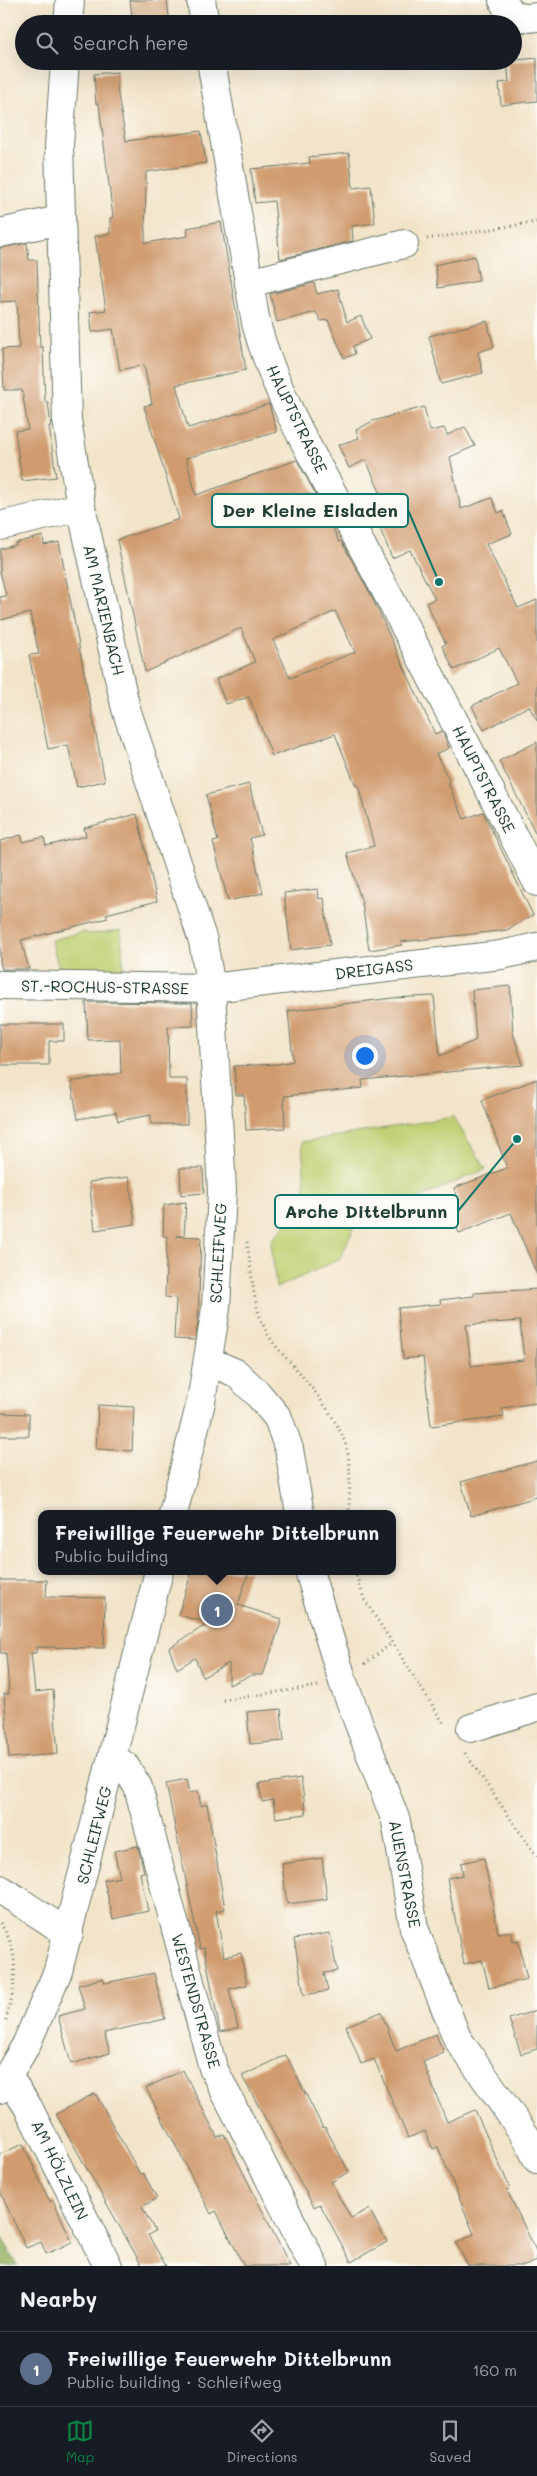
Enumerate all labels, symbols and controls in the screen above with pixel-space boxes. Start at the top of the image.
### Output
search box [15,15,522,70]
icon: search [33,29,61,57]
text: Search here [73,30,189,55]
street label: HAUPTSTRASSE [262,361,333,477]
callout: Der Kleine Eisladen [212,494,408,527]
text: Der Kleine Eisladen [222,498,398,522]
street label: AM MARIENBACH [79,542,130,677]
street label: HAUPTSTRASSE [448,721,521,836]
street label: DREIGASS [334,953,414,984]
street label: ST.-ROCHUS-STRASSE [21,975,189,998]
your location [352,1043,378,1069]
callout: Arche Dittelbrunn [275,1195,458,1228]
text: Arche Dittelbrunn [285,1199,447,1223]
street label: SCHLEIFWEG [204,1202,231,1304]
popup [38,1510,396,1575]
text: Freiwillige Feuerwehr Dittelbrunn [55,1520,379,1545]
text: Public building [55,1545,168,1566]
pin: 1 [201,1591,233,1629]
street label: SCHLEIFWEG [71,1783,116,1886]
street label: AUENSTRASSE [385,1818,426,1929]
street label: WESTENDSTRASSE [167,1931,226,2071]
street label: AM HÖLZLEIN [27,2116,94,2223]
text: Nearby [20,2285,97,2312]
text: Freiwillige Feuerwehr Dittelbrunn [67,2346,391,2371]
text: 1 [32,2359,40,2380]
text: 160 m [472,2359,517,2380]
text: Public building · Schleifweg [67,2371,282,2392]
tab: Map [66,2417,94,2466]
tab: Directions [226,2417,298,2466]
tab: Saved [429,2417,471,2466]

